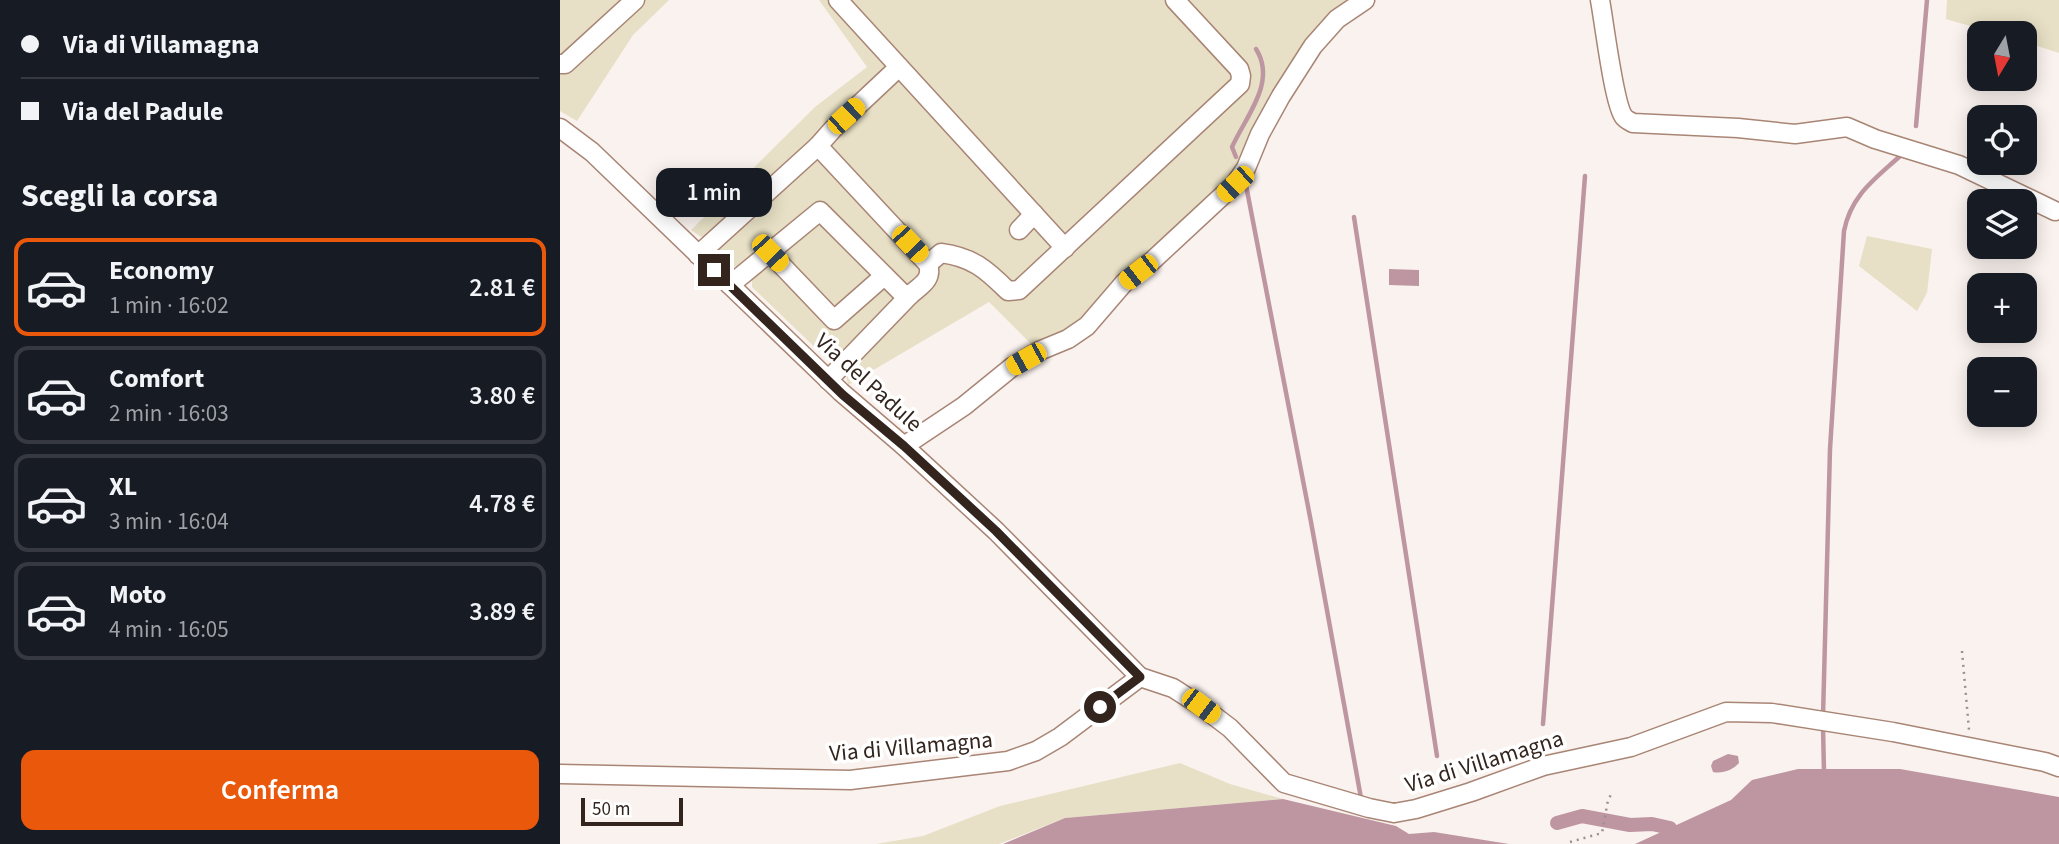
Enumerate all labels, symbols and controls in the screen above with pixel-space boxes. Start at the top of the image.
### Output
north arrow [1967,21,2037,91]
map controls [1967,21,2037,427]
text: Via di Villamagna [63,26,259,63]
text: Via del Padule [63,93,223,130]
car [824,94,869,138]
button: locate [1967,105,2037,175]
car [1213,162,1258,206]
callout: 1 min [656,168,772,218]
text: Scegli la corsa [21,173,218,219]
text: 1 min [687,176,741,209]
button: layers [1967,189,2037,259]
car [888,221,933,267]
car [748,231,793,275]
car [1115,251,1162,293]
text: Economy [109,252,214,289]
route end [698,254,730,286]
icon: car [25,256,88,319]
text: 2.81 € [469,269,535,306]
button: + [1967,273,2037,343]
text: 1 min · 16:02 [109,289,229,322]
street label: Via del Padule [808,325,930,440]
car [1003,340,1050,378]
button: − [1967,357,2037,427]
text: Comfort [109,360,204,397]
icon: car [25,364,88,427]
text: 3.80 € [469,377,535,414]
text: 2 min · 16:03 [109,397,229,430]
text: XL [109,468,137,505]
icon: car [25,472,88,535]
text: 4.78 € [469,485,535,522]
text: 3 min · 16:04 [109,505,229,538]
text: Moto [109,576,166,613]
icon: car [25,580,88,643]
text: 3.89 € [469,593,535,630]
text: 4 min · 16:05 [109,613,229,646]
car [1178,685,1225,727]
route start [1084,691,1116,723]
street label: Via di Villamagna [1401,722,1567,801]
street label: Via di Villamagna [828,723,994,770]
button: Conferma [21,750,539,830]
scale bar [581,795,682,827]
text: 50 m [592,796,630,823]

